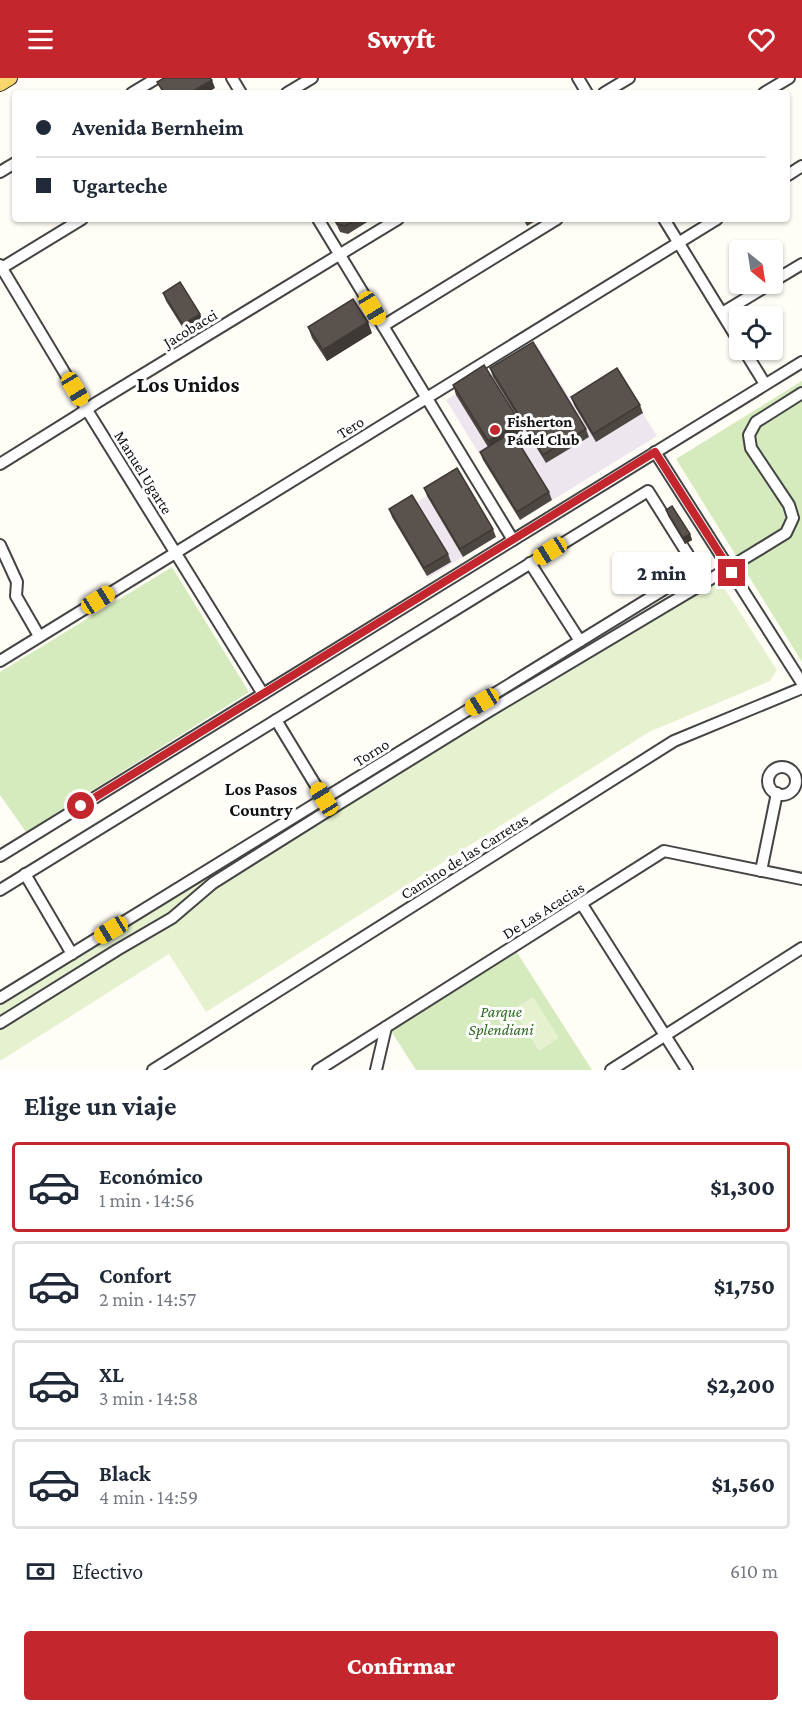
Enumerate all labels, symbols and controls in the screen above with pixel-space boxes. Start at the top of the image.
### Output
icon: menu [24,23,57,56]
icon: heart [745,23,778,56]
text: Swyft [367,24,435,54]
text: Avenida Bernheim [72,115,244,140]
text: Ugarteche [72,173,168,198]
north arrow [729,240,783,294]
map controls [729,240,783,360]
car [355,288,389,328]
street label: Jacobacci [159,306,221,353]
button: locate [729,306,783,360]
car [58,369,92,409]
district label: Los Unidos [137,372,240,397]
street label: Tero [334,413,367,442]
place label: Fisherton Pádel Club [507,413,580,448]
marker: Fisherton Pádel Club [488,423,502,437]
street label: Manuel Ugarte [110,427,176,518]
car [530,534,570,568]
callout: 2 min [612,552,711,594]
route end [718,559,745,586]
text: 2 min [637,562,686,584]
car [78,583,118,617]
car [462,685,502,719]
street label: Torno [351,735,392,770]
district label: Los Pasos Country [225,779,297,820]
car [307,779,341,819]
route start [67,792,94,819]
street label: Camino de las Carretas [398,810,531,902]
street label: De Las Acacias [499,879,587,942]
car [91,913,131,947]
park label: Parque Splendiani [469,1003,534,1039]
text: Elige un viaje [24,1091,177,1121]
icon: car [27,1160,81,1214]
text: Económico [99,1164,203,1189]
text: $1,300 [710,1175,775,1200]
text: 1 min · 14:56 [99,1189,195,1211]
icon: car [27,1259,81,1313]
text: Confort [99,1263,172,1288]
text: $1,750 [714,1274,775,1299]
text: 2 min · 14:57 [99,1288,196,1310]
icon: car [27,1358,81,1412]
text: XL [99,1362,124,1387]
text: $2,200 [707,1373,775,1398]
text: 3 min · 14:58 [99,1387,198,1409]
icon: car [27,1457,81,1511]
text: Black [99,1461,151,1486]
text: $1,560 [712,1472,775,1497]
text: 4 min · 14:59 [99,1486,198,1508]
icon: cash [24,1555,57,1588]
text: Efectivo [72,1559,143,1584]
text: 610 m [730,1560,778,1582]
button: Confirmar [24,1631,778,1700]

